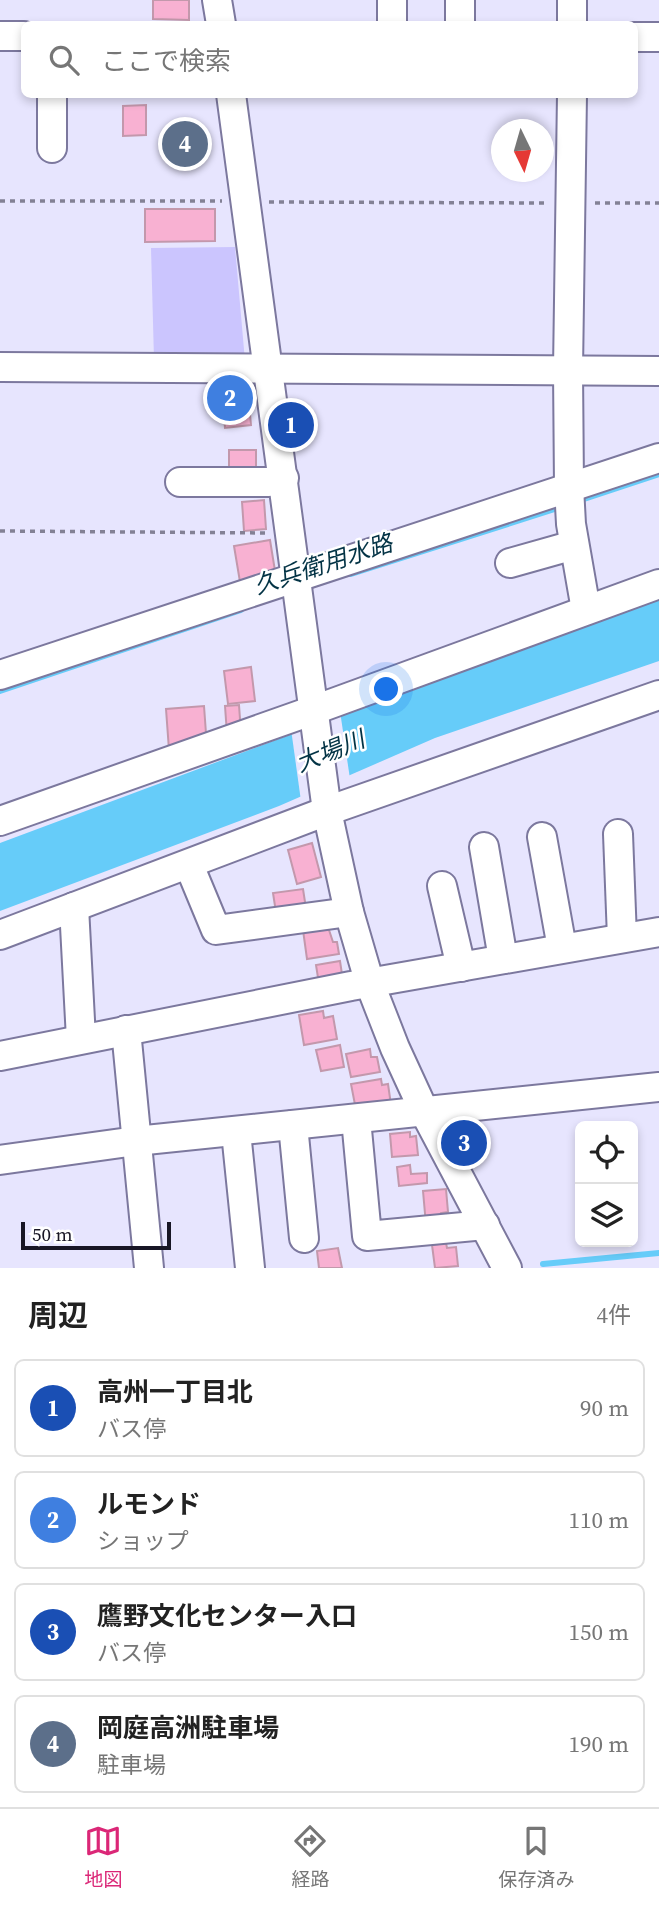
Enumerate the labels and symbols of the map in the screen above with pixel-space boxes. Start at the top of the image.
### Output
pin: 4 [162,118,208,170]
north arrow [491,119,554,182]
pin: 2 [207,372,253,424]
pin: 1 [268,399,314,451]
water label: 久兵衛用水路 [249,525,398,602]
your location [369,672,403,706]
water label: 大場川 [290,721,372,780]
pin: 3 [441,1117,487,1169]
scale bar [21,1219,172,1251]

